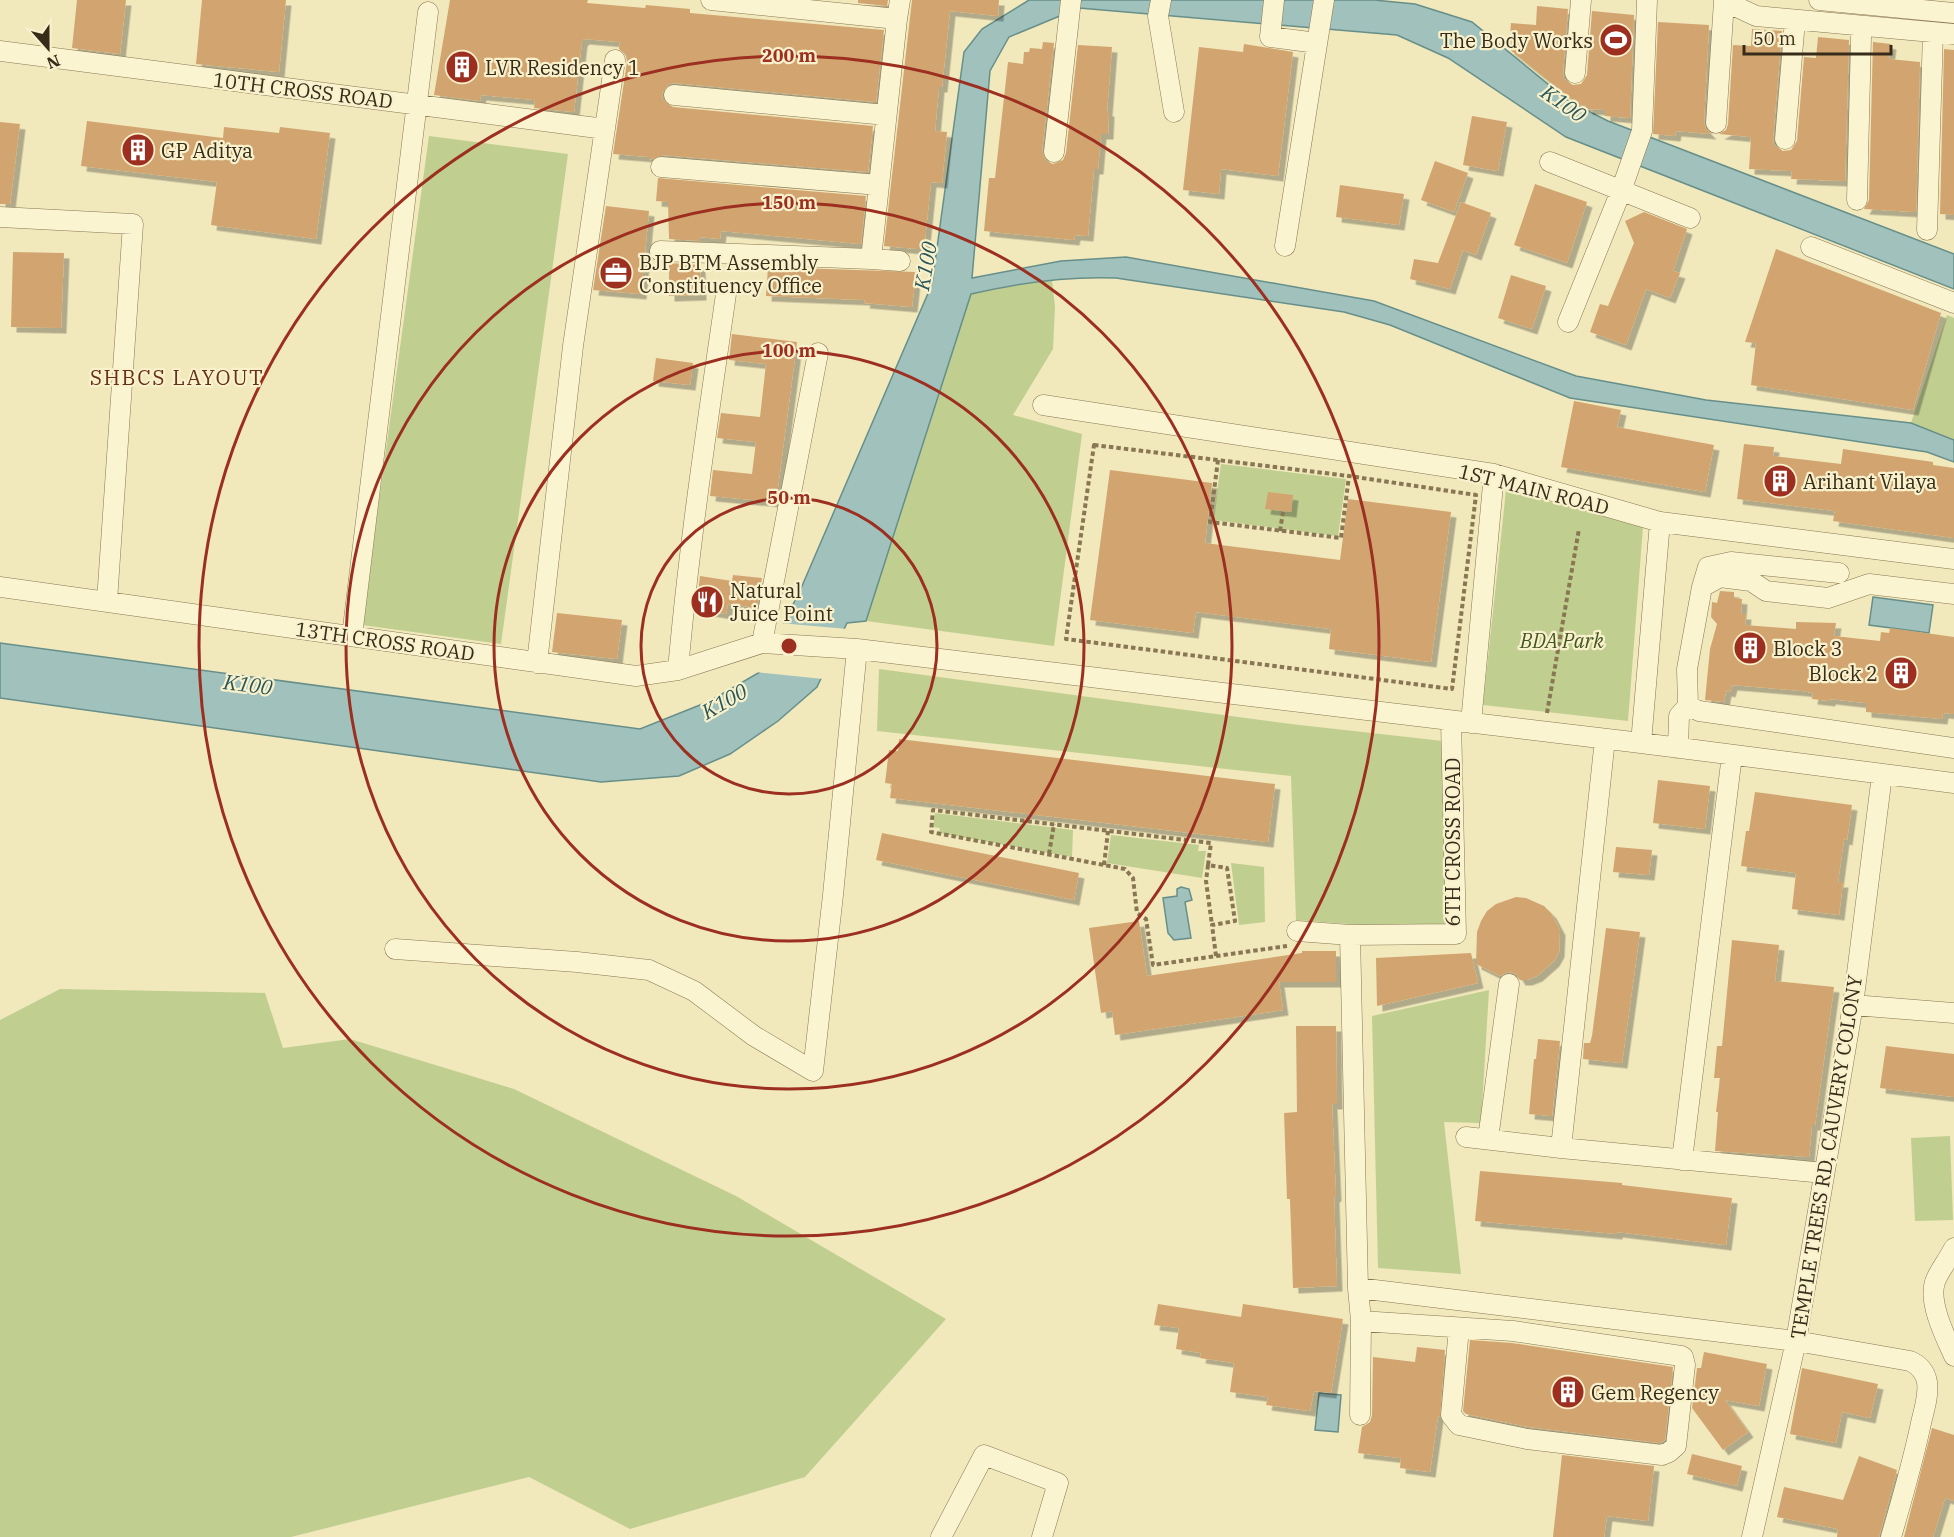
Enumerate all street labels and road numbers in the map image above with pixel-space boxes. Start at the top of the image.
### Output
street label: 10TH CROSS ROAD [212,66,394,114]
street label: 1ST MAIN ROAD [1456,457,1612,521]
street label: 13TH CROSS ROAD [294,615,476,667]
street label: 6TH CROSS ROAD [1439,758,1466,926]
street label: TEMPLE TREES RD, CAUVERY COLONY [1784,973,1868,1341]

